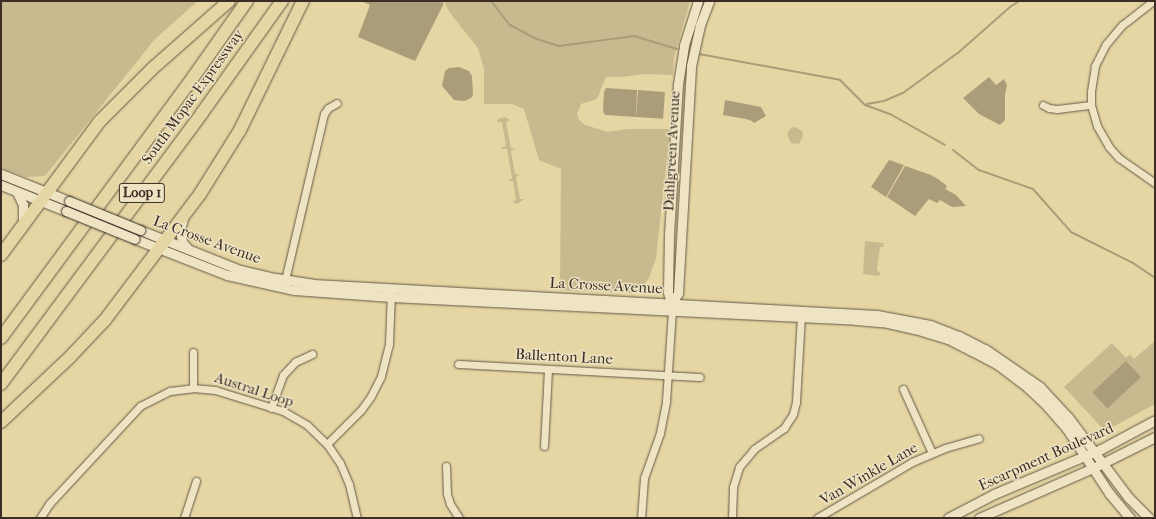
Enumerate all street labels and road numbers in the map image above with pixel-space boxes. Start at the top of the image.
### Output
street label: South Mopac Expressway [138,26,248,168]
street label: Dahlgreen Avenue [660,90,684,212]
road number: Loop 1 [118,181,166,205]
street label: La Crosse Avenue [151,212,263,268]
street label: La Crosse Avenue [549,274,663,298]
street label: Ballenton Lane [515,345,613,369]
street label: Austral Loop [212,369,296,411]
street label: Escarpment Boulevard [976,419,1116,495]
street label: Van Winkle Lane [817,439,921,509]

